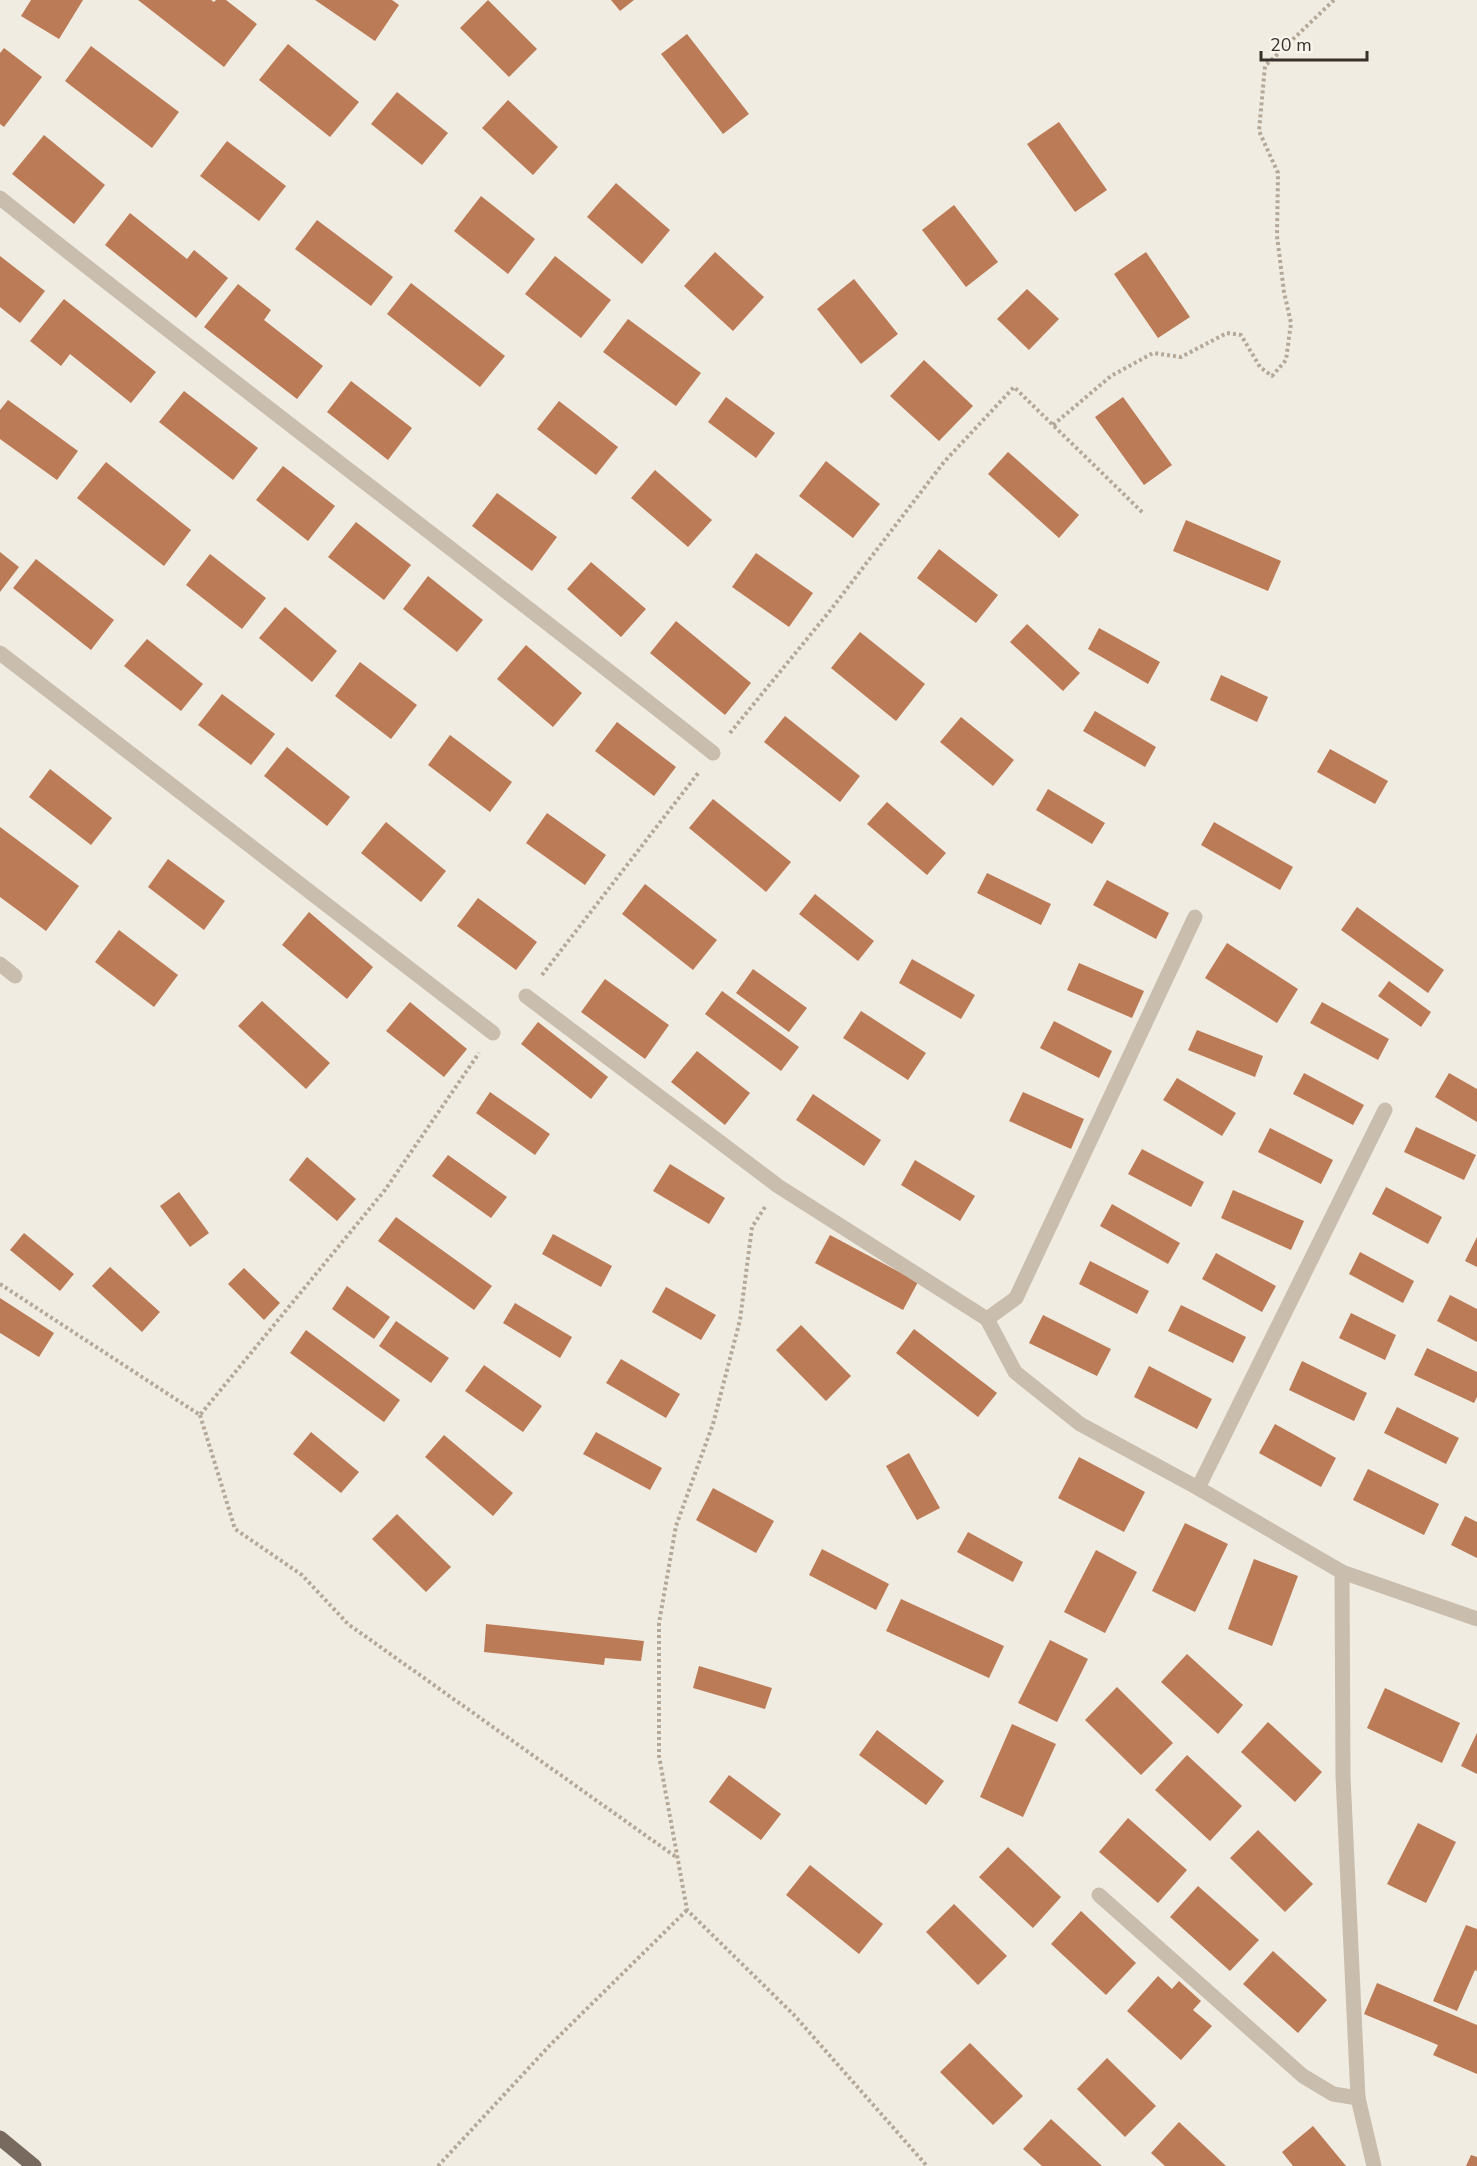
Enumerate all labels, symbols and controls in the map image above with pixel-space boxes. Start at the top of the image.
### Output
scale bar [1261,24,1368,62]
text: 20 m [1270,33,1312,57]

